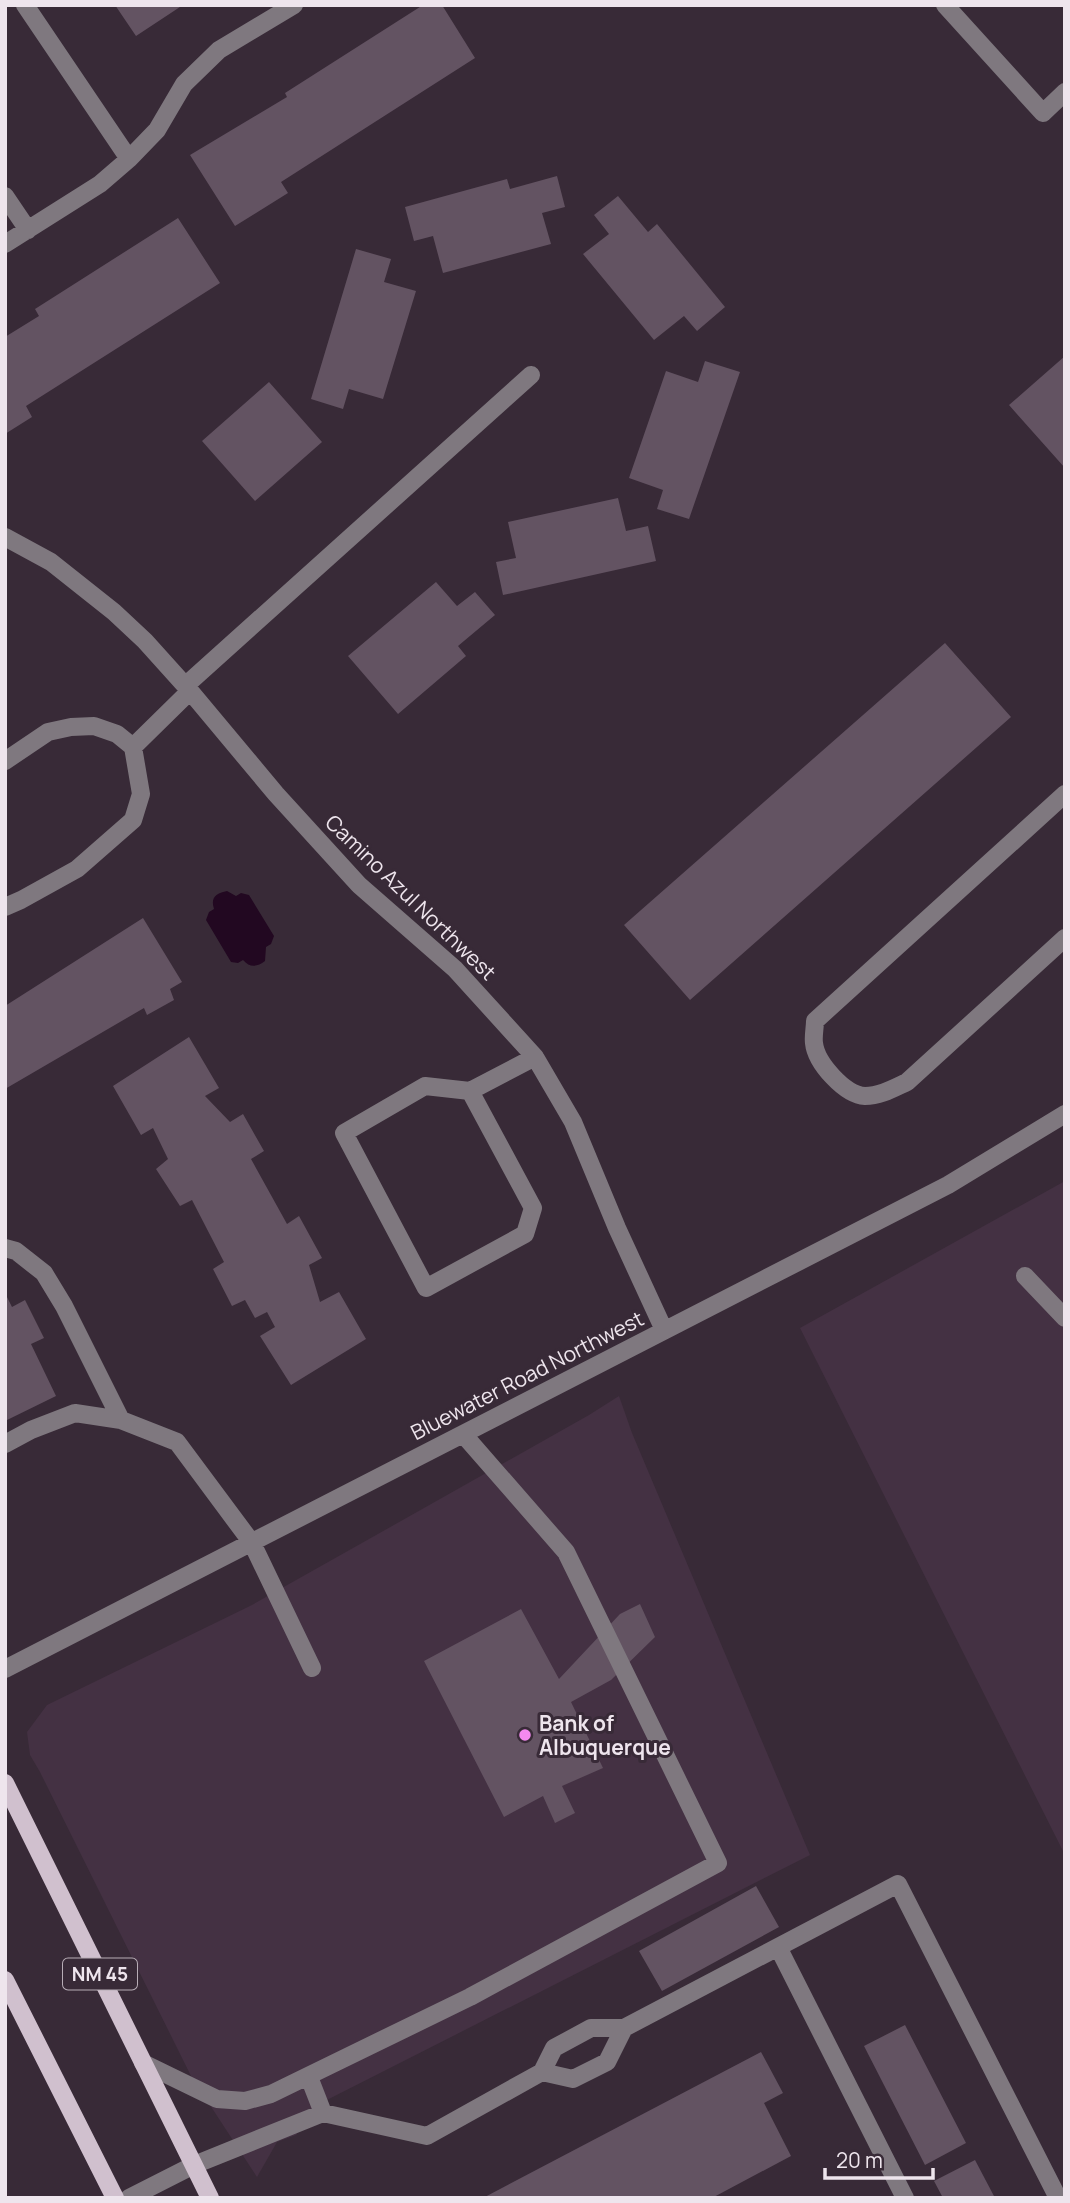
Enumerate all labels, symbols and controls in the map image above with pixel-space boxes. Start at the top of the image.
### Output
street label: Camino Azul Northwest [320,808,502,986]
street label: Bluewater Road Northwest [406,1304,648,1446]
place label: Bank of Albuquerque [539,1709,671,1761]
marker: Bank of Albuquerque [517,1727,533,1743]
road number: NM 45 [63,1958,137,1990]
scale bar [825,2136,934,2180]
text: 20 m [836,2146,883,2174]

